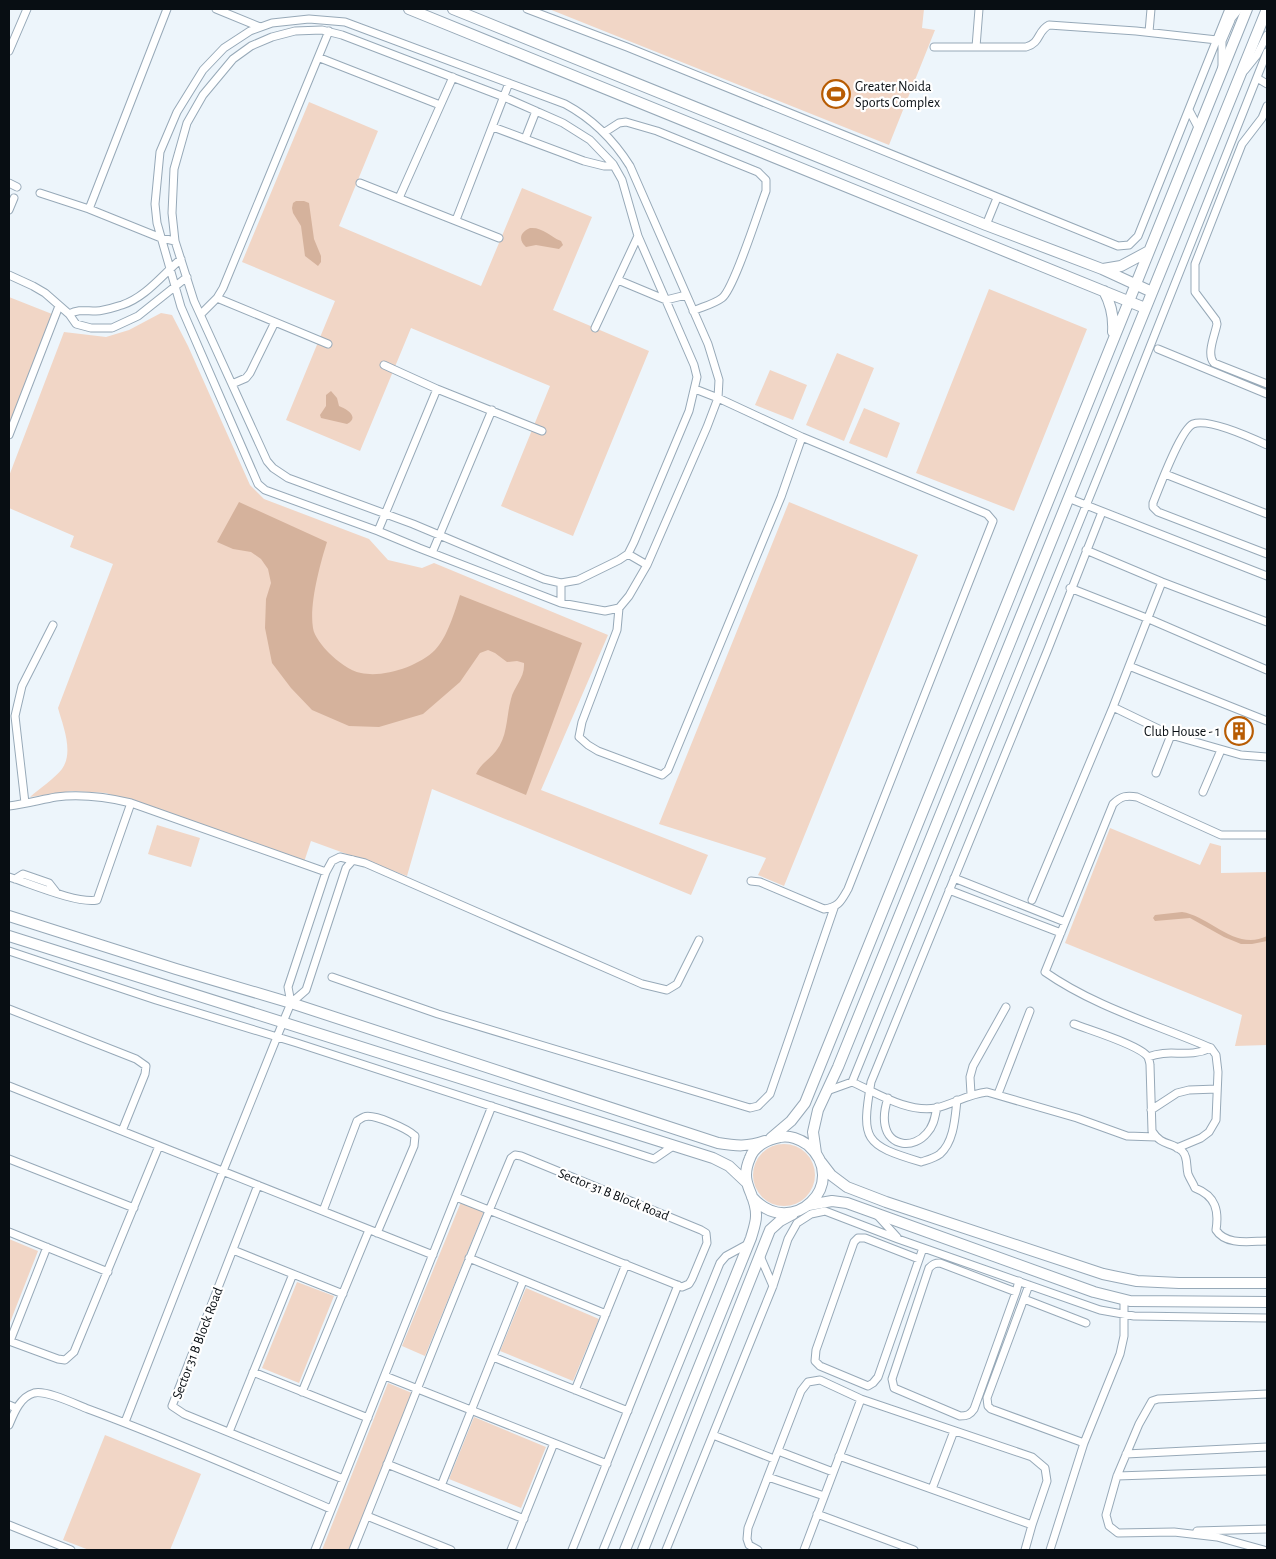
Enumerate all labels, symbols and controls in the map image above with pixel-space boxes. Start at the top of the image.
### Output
sports icon: Greater Noida Sports Complex [821,79,851,109]
place label: Greater Noida Sports Complex [855,80,940,110]
building icon: Club House - 1 [1224,716,1254,746]
place label: Club House - 1 [1144,725,1220,739]
street label: Sector 31 B Block Road [556,1166,671,1224]
street label: Sector 31 B Block Road [170,1286,226,1401]

